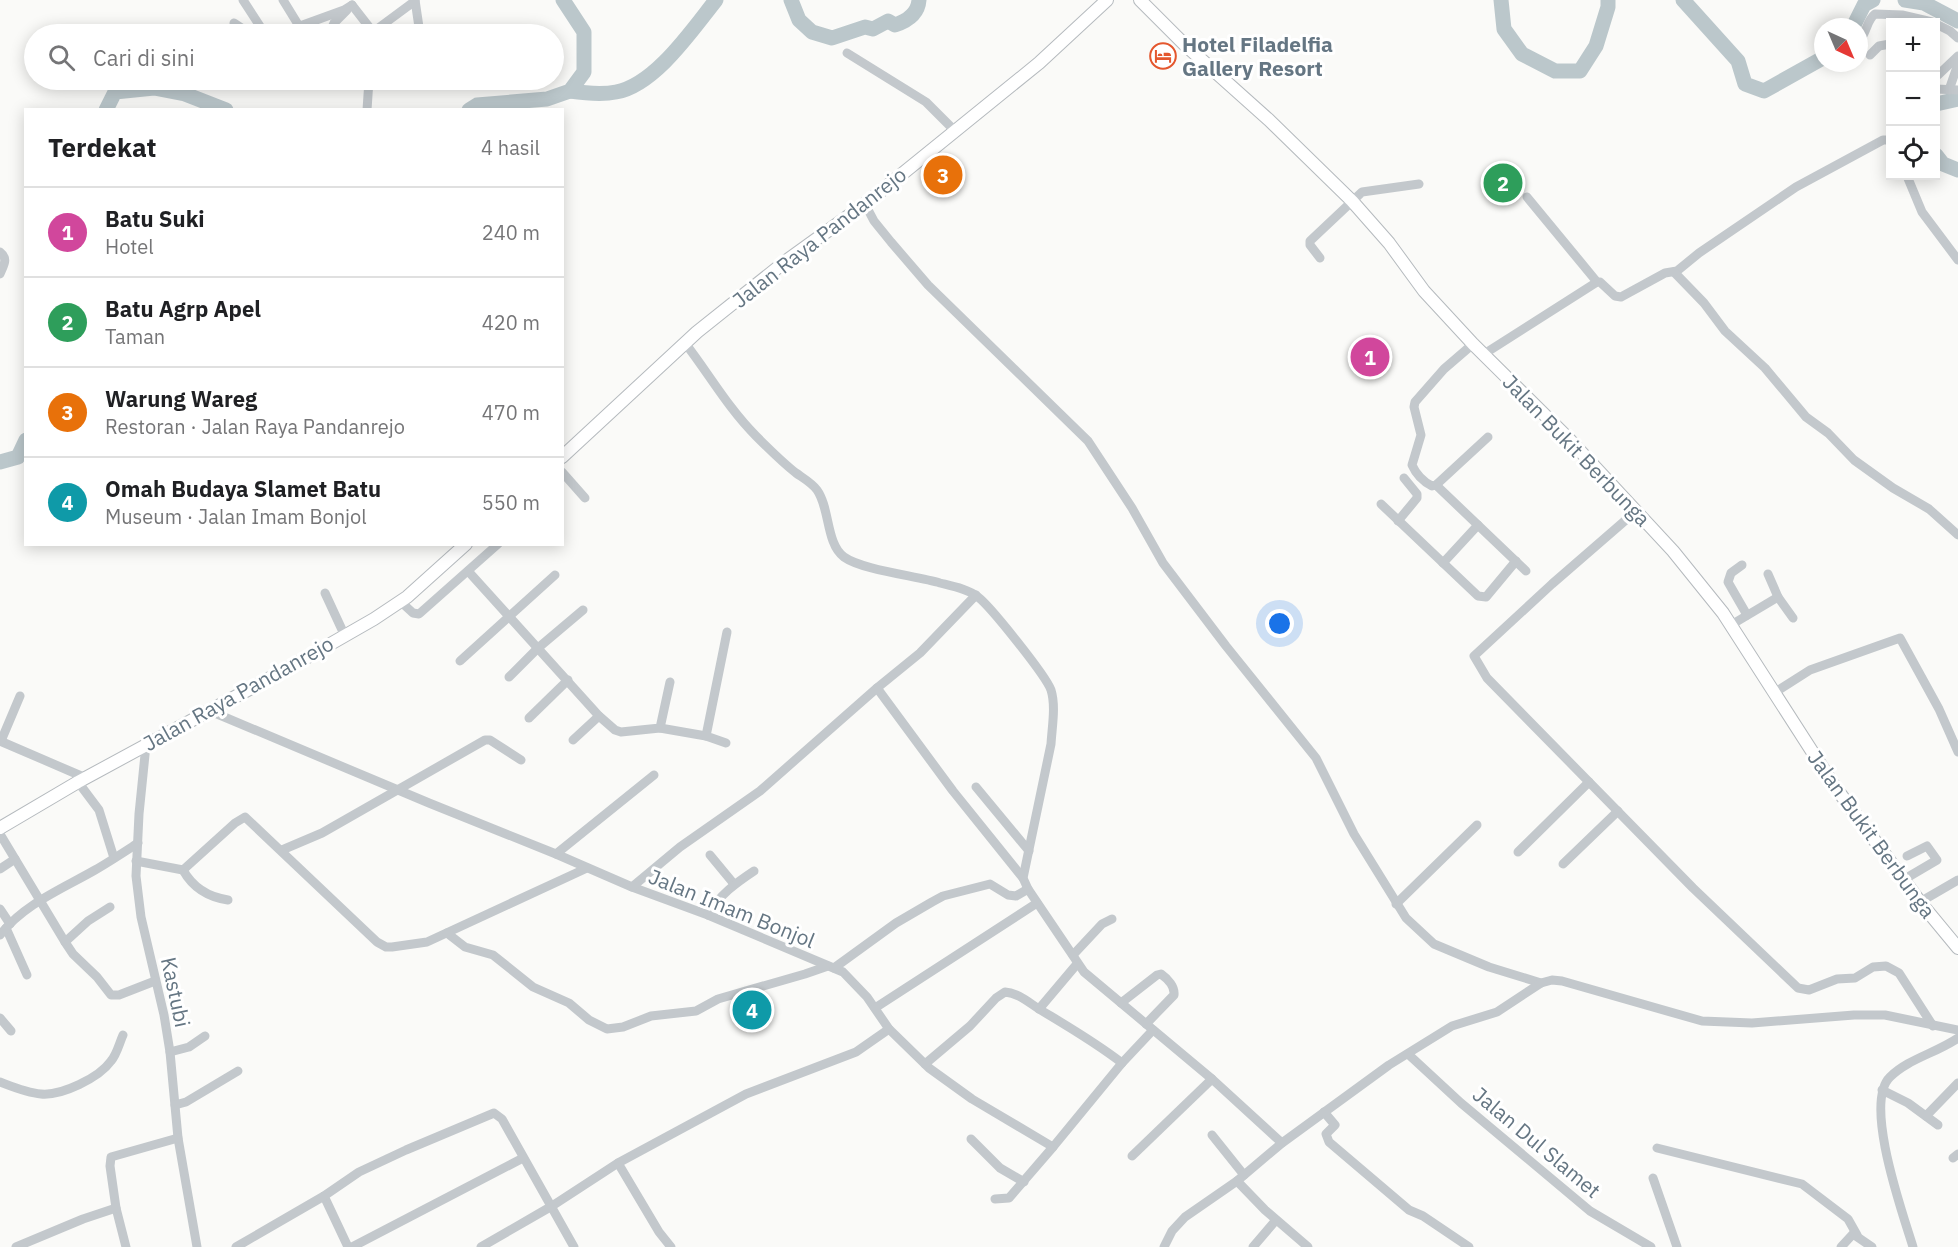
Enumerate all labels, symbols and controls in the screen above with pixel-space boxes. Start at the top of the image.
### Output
north arrow [1814,18,1868,72]
map controls [1886,18,1940,180]
button: + [1886,18,1940,72]
search box [24,24,564,90]
place label: Hotel Filadelfia Gallery Resort [1182,30,1333,82]
icon: search [45,41,78,74]
hotel icon: Hotel Filadelfia Gallery Resort [1148,41,1178,71]
text: Cari di sini [93,43,195,72]
button: − [1886,72,1940,126]
button: locate [1886,126,1940,180]
text: Terdekat [48,130,157,164]
text: 4 hasil [481,134,540,161]
pin: 3 [924,152,962,198]
street label: Jalan Raya Pandanrejo [726,160,912,314]
pin: 2 [1484,160,1522,206]
text: Batu Suki [105,204,205,233]
text: 1 [62,219,74,246]
text: 240 m [482,219,540,246]
text: Hotel [105,233,154,260]
text: Batu Agrp Apel [105,294,261,323]
text: 2 [62,309,74,336]
text: 420 m [482,309,540,336]
text: Taman [105,323,165,350]
pin: 1 [1350,334,1390,380]
street label: Jalan Bukit Berbunga [1497,368,1657,532]
text: Warung Wareg [105,384,257,413]
text: 3 [62,399,74,426]
text: 470 m [482,399,540,426]
text: Restoran · Jalan Raya Pandanrejo [105,413,405,440]
text: Omah Budaya Slamet Batu [105,474,381,503]
text: 4 [62,489,74,516]
text: 550 m [482,489,540,516]
text: Museum · Jalan Imam Bonjol [105,503,367,530]
your location [1265,609,1294,638]
street label: Jalan Raya Pandanrejo [138,629,338,757]
street label: Jalan Bukit Berbunga [1802,744,1942,924]
street label: Jalan Imam Bonjol [645,862,820,954]
street label: Kastubi [155,954,197,1030]
pin: 4 [732,988,771,1032]
street label: Jalan Dul Slamet [1467,1080,1607,1204]

